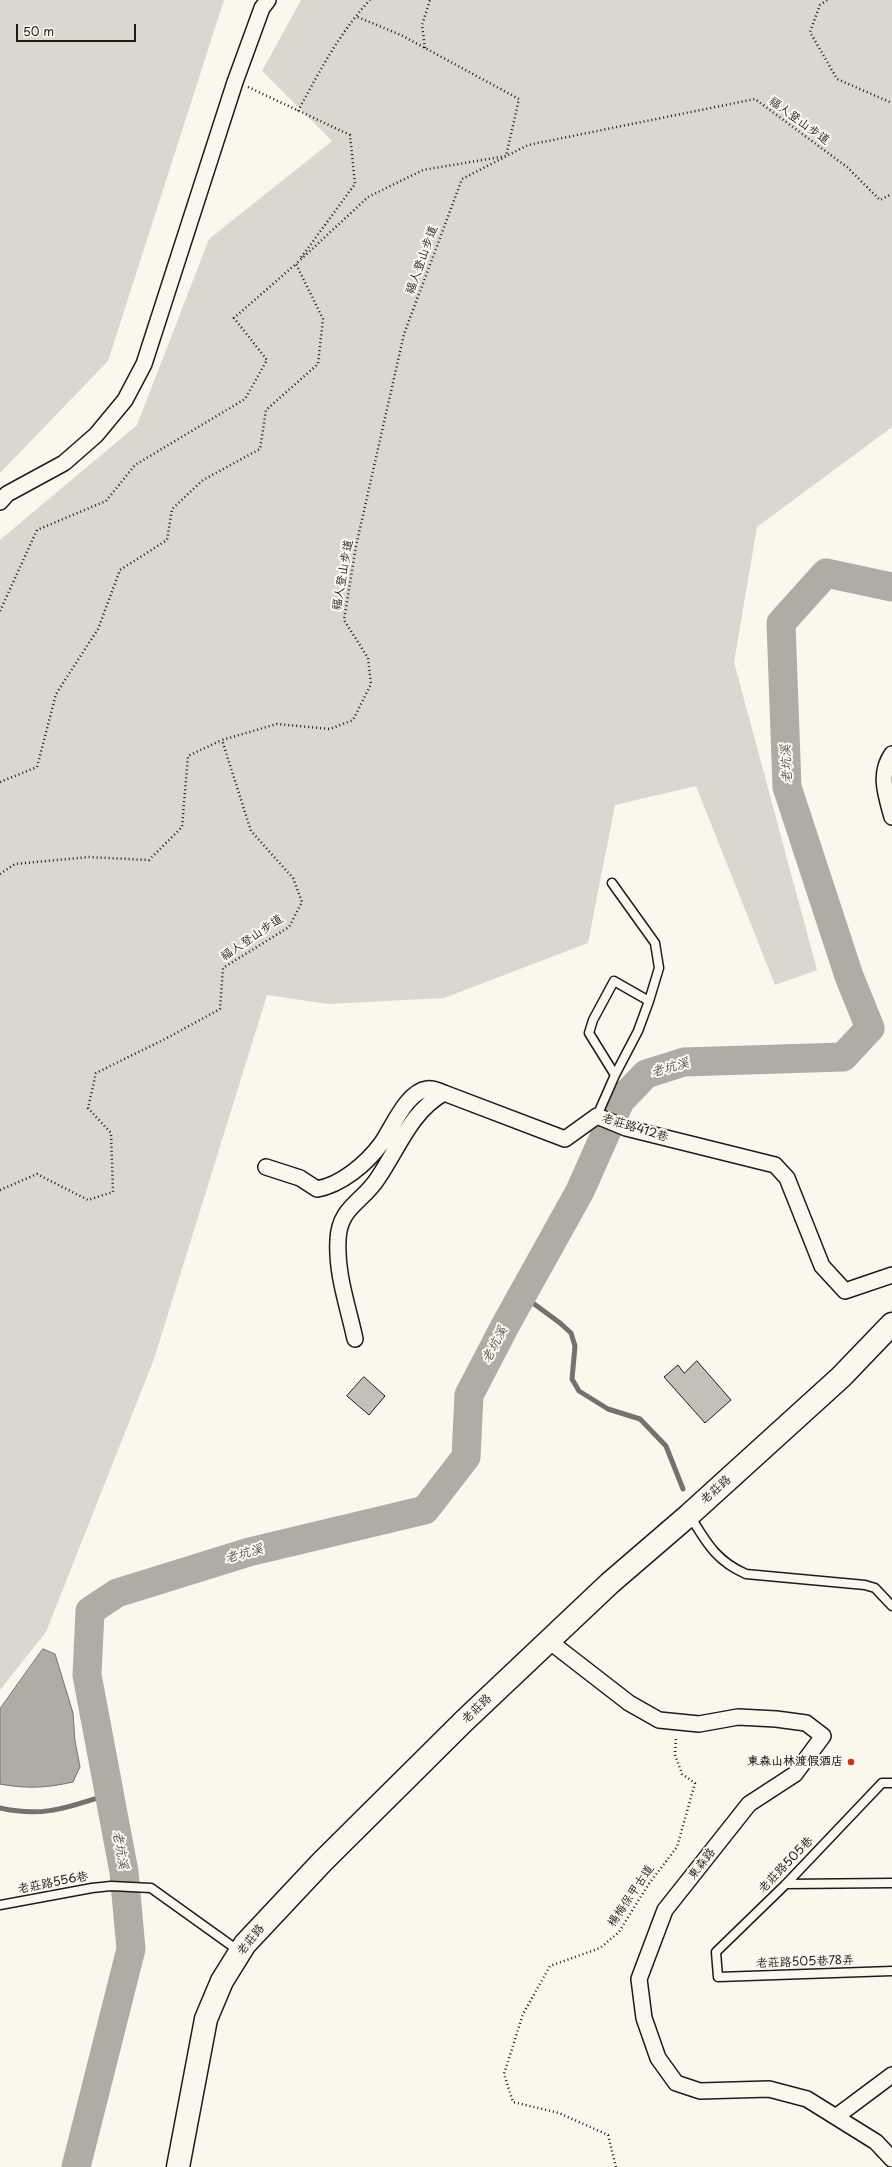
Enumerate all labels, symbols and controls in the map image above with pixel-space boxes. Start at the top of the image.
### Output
scale bar [18,16,138,42]
text: 50 m [23,22,54,40]
street label: 福人登山步道 [766,94,832,148]
street label: 福人登山步道 [403,224,441,296]
street label: 福人登山步道 [330,538,356,612]
water label: 老坑溪 [778,744,796,784]
street label: 福人登山步道 [218,912,286,964]
water label: 老坑溪 [649,1055,691,1081]
street label: 老莊路412巷 [600,1111,670,1145]
water label: 老坑溪 [479,1324,511,1366]
street label: 老莊路 [698,1473,734,1507]
water label: 老坑溪 [223,1541,265,1567]
street label: 老莊路 [459,1691,495,1727]
place label: 東森山林渡假酒店 [747,1755,843,1769]
marker: 東森山林渡假酒店 [846,1757,856,1767]
water label: 老坑溪 [109,1829,131,1871]
street label: 老莊路505巷 [756,1834,816,1896]
street label: 東森路 [685,1845,719,1883]
street label: 楊梅保甲古道 [605,1862,657,1930]
street label: 老莊路556巷 [16,1869,90,1897]
street label: 老莊路 [234,1921,268,1959]
street label: 老莊路505巷78弄 [756,1953,854,1971]

